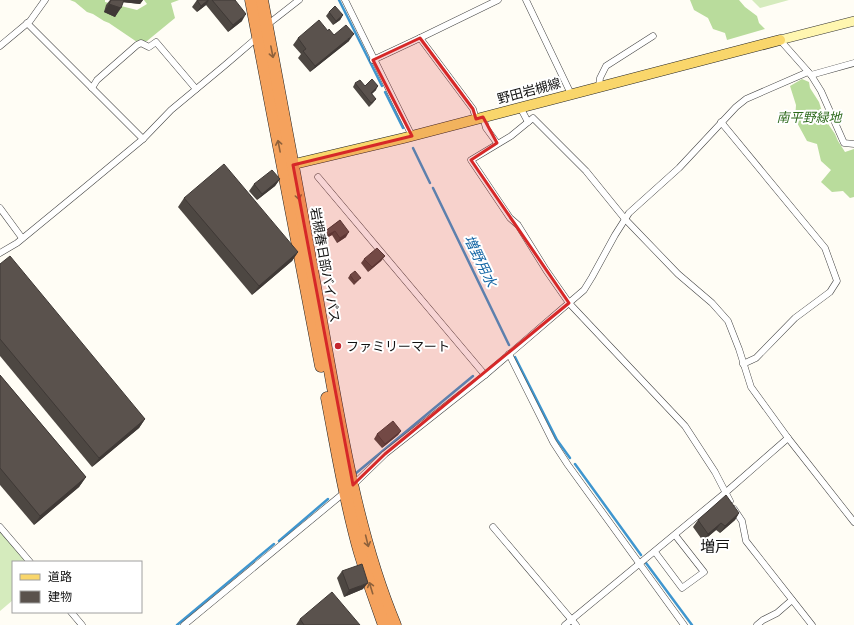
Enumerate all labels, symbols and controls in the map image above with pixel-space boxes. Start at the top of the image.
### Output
one-way arrow [268,45,276,58]
street label: 野田岩槻線 [496,75,562,107]
park label: 南平野緑地 [776,110,843,125]
one-way arrow [275,140,283,153]
one-way arrow [295,187,303,200]
street label: 岩槻春日部バイパス [307,206,343,324]
water label: 増野用水 [460,232,501,292]
place label: ファミリーマート [346,339,450,354]
marker: ファミリーマート [333,341,343,351]
one-way arrow [363,534,371,547]
district label: 増戸 [700,538,730,556]
legend [12,561,142,613]
text: 道路 [48,570,72,584]
one-way arrow [367,582,374,595]
text: 建物 [48,590,72,604]

